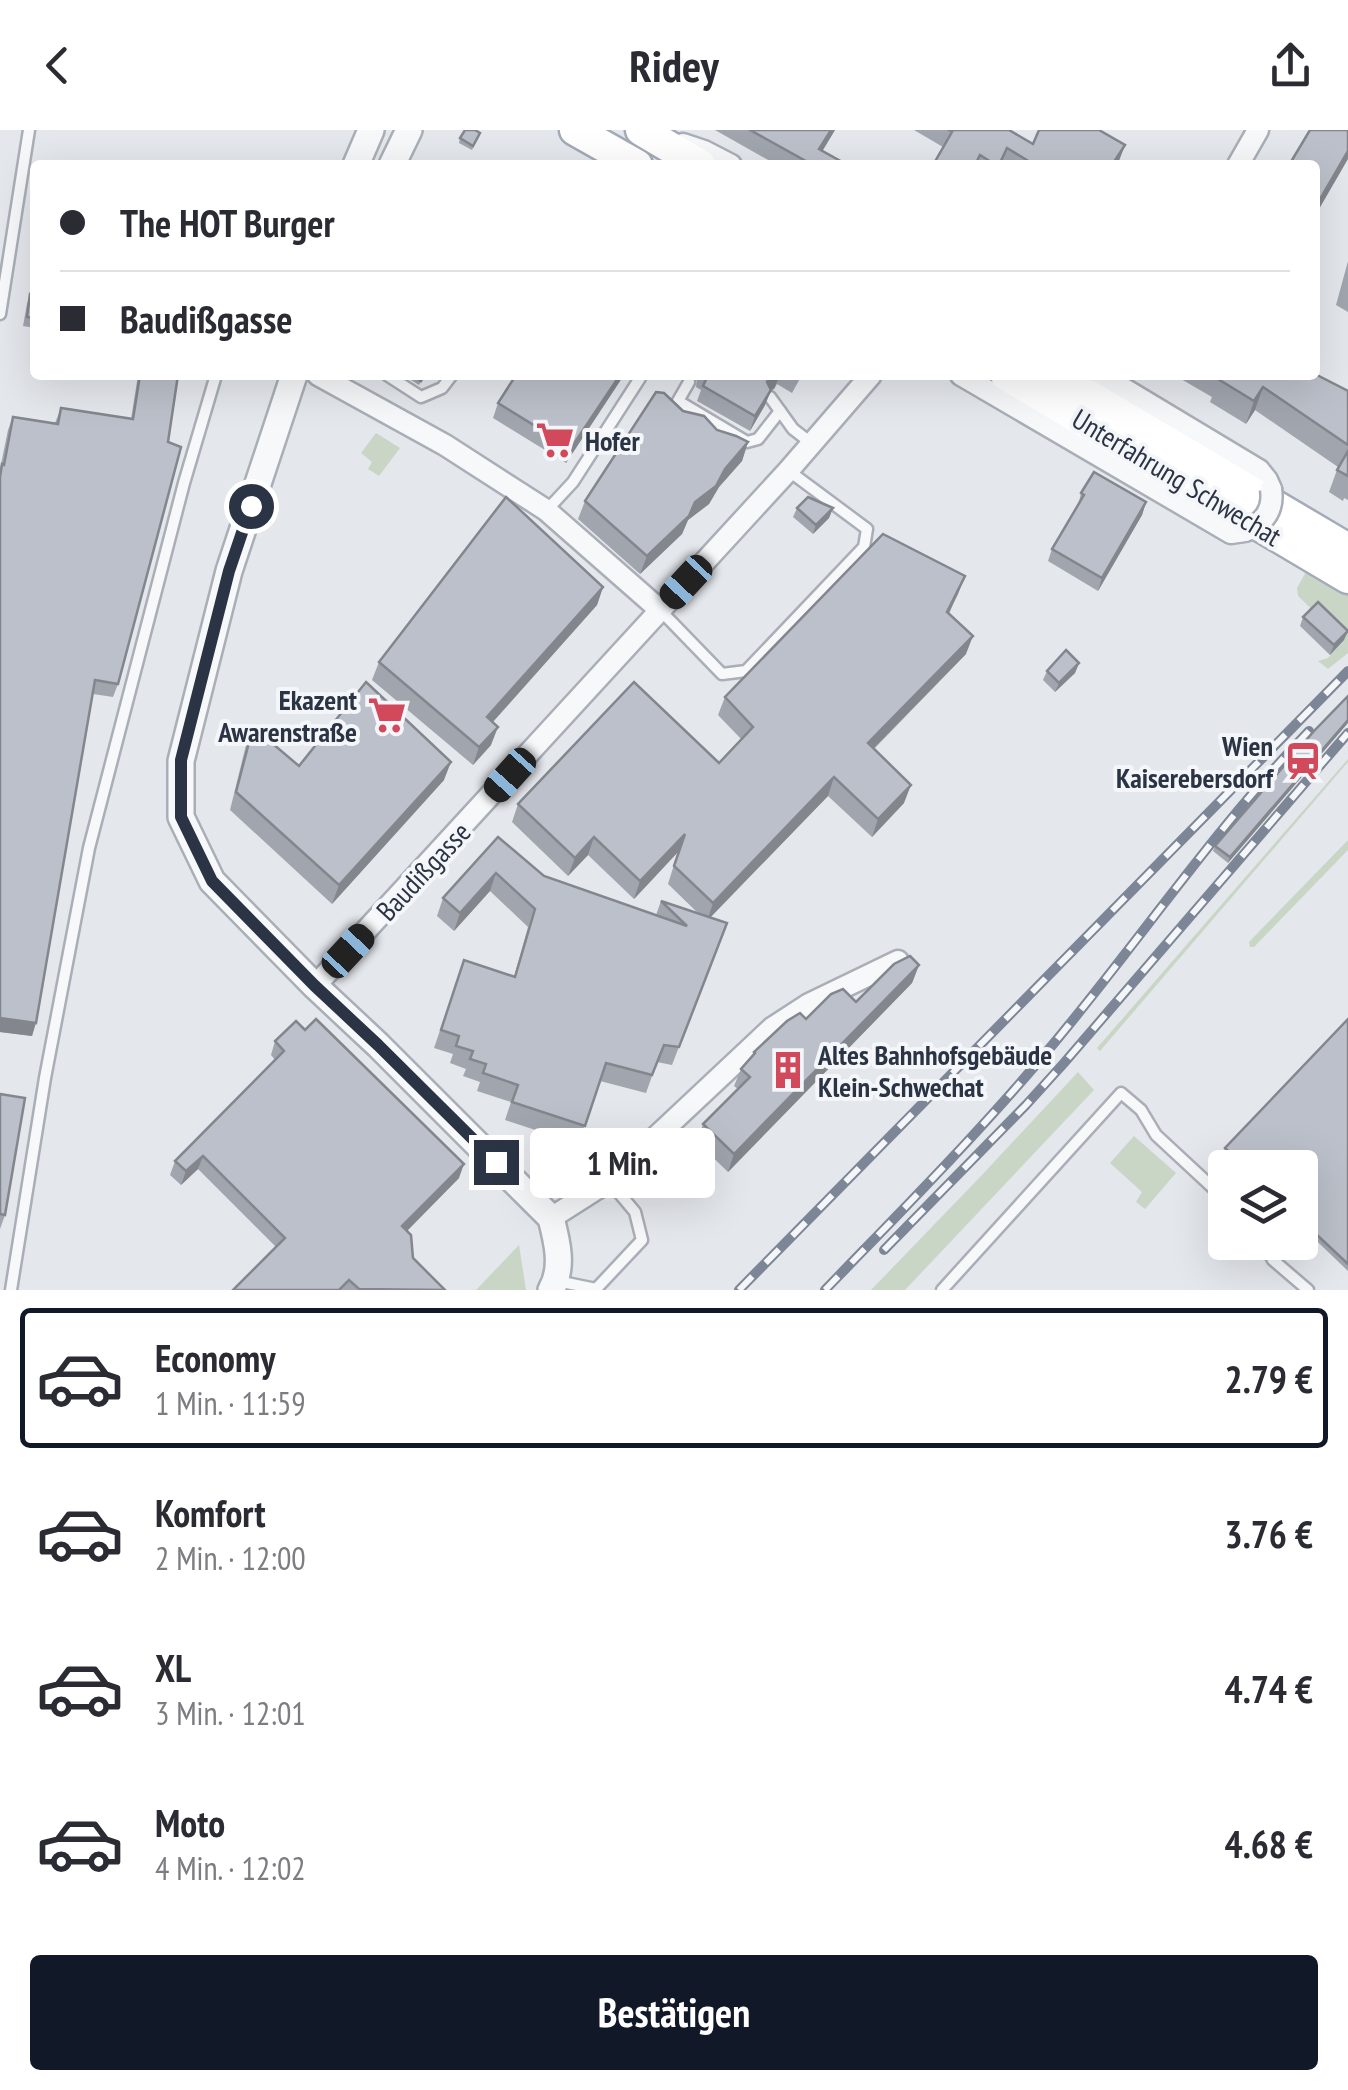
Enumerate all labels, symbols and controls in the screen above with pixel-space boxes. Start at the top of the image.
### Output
text: Ridey [629,36,719,94]
icon: back [30,38,85,93]
icon: share [1263,38,1318,93]
text: The HOT Burger [120,198,335,247]
text: Baudißgasse [120,294,292,343]
street label: Unterfahrung Schwechat [1066,400,1289,554]
supermarket icon: Hofer [534,419,576,461]
place label: Hofer [585,422,641,459]
route start [229,484,274,529]
car [655,550,717,614]
place label: Ekazent Awarenstraße [217,681,357,750]
supermarket icon: Ekazent Awarenstraße [366,694,408,736]
place label: Wien Kaiserebersdorf [1116,727,1275,796]
station icon: Wien Kaiserebersdorf [1282,740,1324,782]
car [479,743,541,807]
street label: Baudißgasse [368,814,478,928]
car [317,919,379,983]
place label: Altes Bahnhofsgebäude Klein-Schwechat [817,1036,1052,1105]
building icon: Altes Bahnhofsgebäude Klein-Schwechat [767,1049,809,1091]
callout: 1 Min. [531,1127,716,1197]
route end [474,1140,519,1185]
text: 1 Min. [587,1142,658,1184]
map controls [1208,1150,1318,1260]
button: layers [1208,1150,1318,1260]
icon: car [35,1333,125,1423]
text: Economy [155,1333,275,1382]
text: 2.79 € [1224,1354,1313,1403]
text: 1 Min. · 11:59 [155,1382,306,1424]
icon: car [35,1488,125,1578]
text: Komfort [155,1488,266,1537]
text: 3.76 € [1224,1509,1313,1558]
text: 2 Min. · 12:00 [155,1537,306,1579]
icon: car [35,1643,125,1733]
text: XL [155,1643,191,1692]
text: 4.74 € [1224,1664,1313,1713]
text: 3 Min. · 12:01 [155,1692,306,1734]
icon: car [35,1798,125,1888]
text: Moto [155,1798,225,1847]
text: 4.68 € [1224,1819,1313,1868]
text: 4 Min. · 12:02 [155,1847,306,1889]
button: Bestätigen [30,1955,1318,2070]

